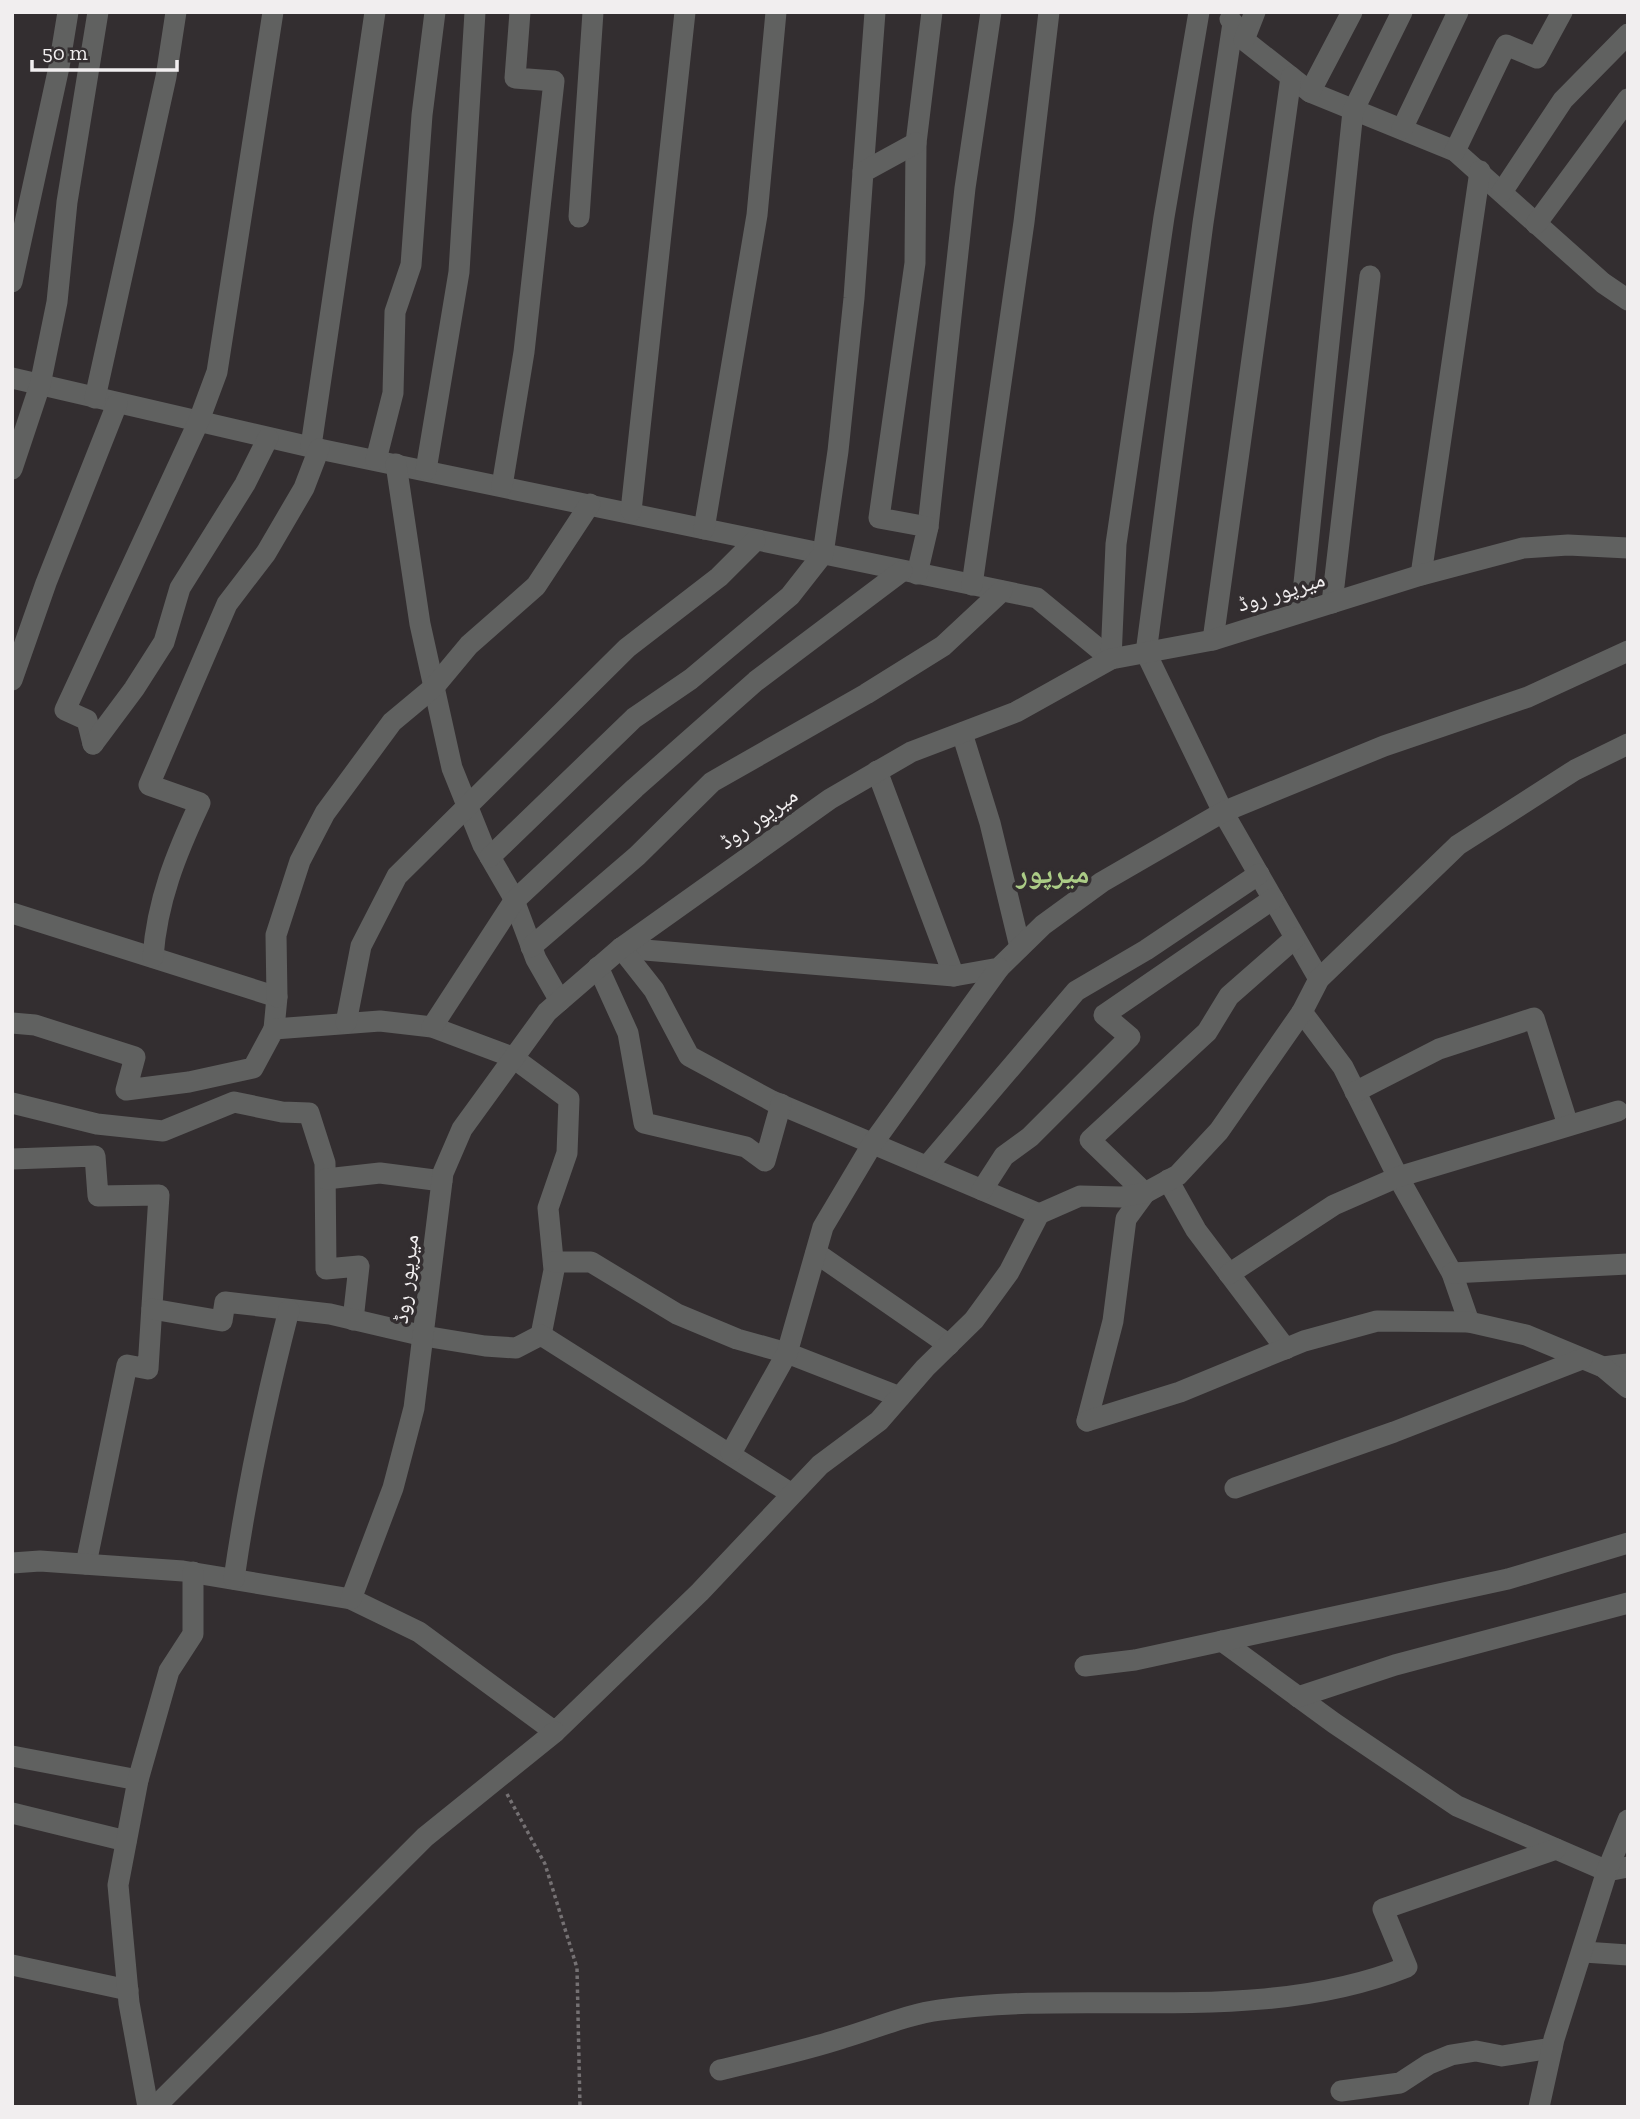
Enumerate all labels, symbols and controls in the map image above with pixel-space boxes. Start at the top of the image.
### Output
scale bar [32,28,177,72]
text: 50 m [42,40,88,65]
street label: میرپور روڈ [1234,564,1328,618]
street label: میرپور روڈ [713,781,803,855]
district label: میرپور [1014,855,1090,891]
street label: میرپور روڈ [386,1233,425,1325]

